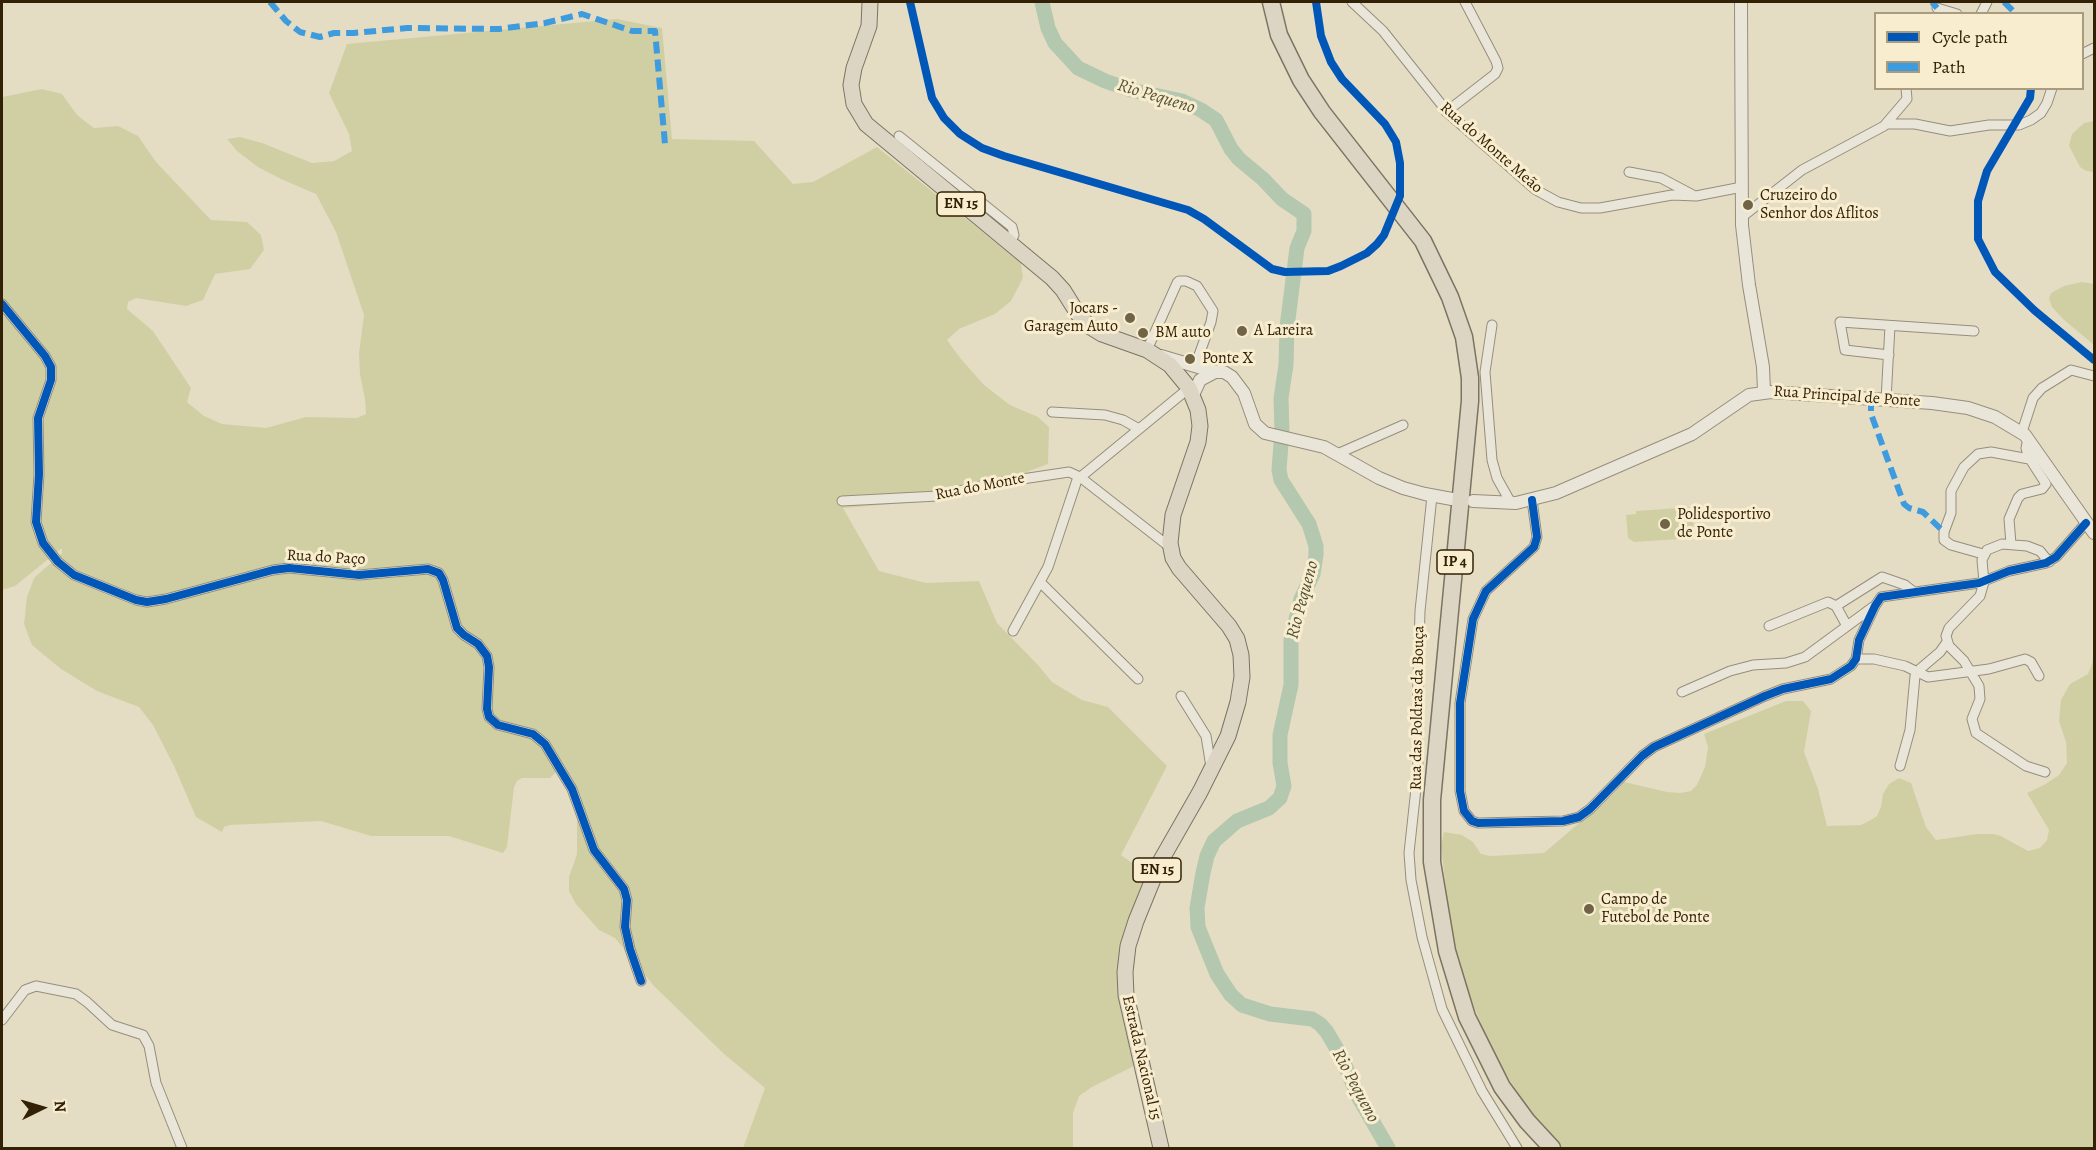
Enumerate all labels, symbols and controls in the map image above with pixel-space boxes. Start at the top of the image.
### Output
legend [1874,12,2084,90]
text: Cycle path [1932,25,2008,49]
text: Path [1932,55,1966,79]
water label: Rio Pequeno [1115,75,1197,119]
street label: Rua do Monte Meão [1436,98,1546,198]
place label: Cruzeiro do Senhor dos Aflitos [1760,186,1879,224]
road number: EN 15 [937,192,985,216]
marker: Cruzeiro do Senhor dos Aflitos [1741,198,1755,212]
place label: Jocars - Garagem Auto [1024,299,1118,337]
marker: Jocars - Garagem Auto [1123,311,1137,325]
place label: A Lareira [1254,321,1313,341]
place label: BM auto [1155,323,1211,343]
marker: A Lareira [1235,324,1249,338]
marker: BM auto [1136,326,1150,340]
place label: Ponte X [1202,349,1253,369]
marker: Ponte X [1183,352,1197,366]
street label: Rua Principal de Ponte [1773,382,1921,412]
street label: Rua do Monte [934,469,1026,505]
place label: Polidesportivo de Ponte [1677,505,1771,543]
marker: Polidesportivo de Ponte [1658,517,1672,531]
street label: Rua do Paço [286,546,366,570]
road number: IP 4 [1437,550,1473,574]
water label: Rio Pequeno [1282,559,1324,641]
street label: Rua das Poldras da Bouça [1407,625,1429,791]
road number: EN 15 [1133,858,1181,882]
place label: Campo de Futebol de Ponte [1601,890,1710,928]
marker: Campo de Futebol de Ponte [1582,902,1596,916]
street label: Estrada Nacional 15 [1117,994,1165,1122]
water label: Rio Pequeno [1327,1046,1383,1126]
north arrow [12,1078,72,1138]
text: N [48,1100,71,1113]

